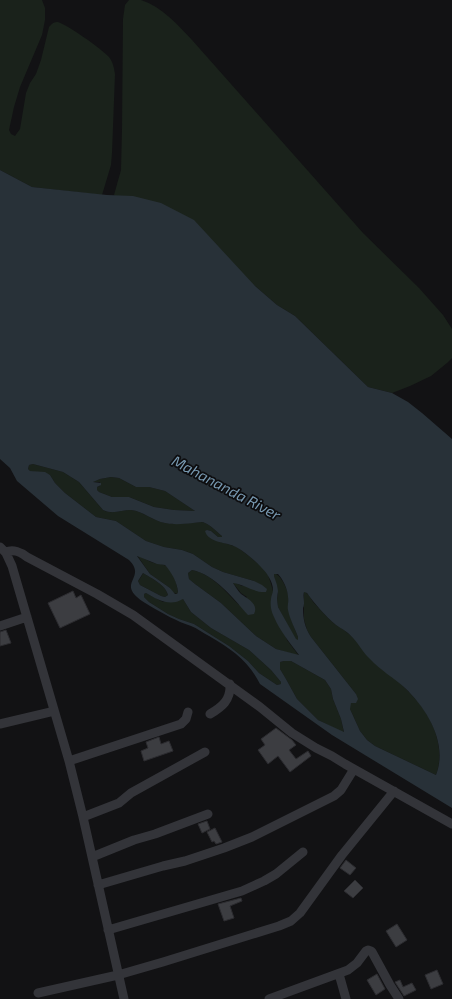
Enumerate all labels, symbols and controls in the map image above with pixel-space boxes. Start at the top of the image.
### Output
water label: Mahananda River [169,451,285,524]

